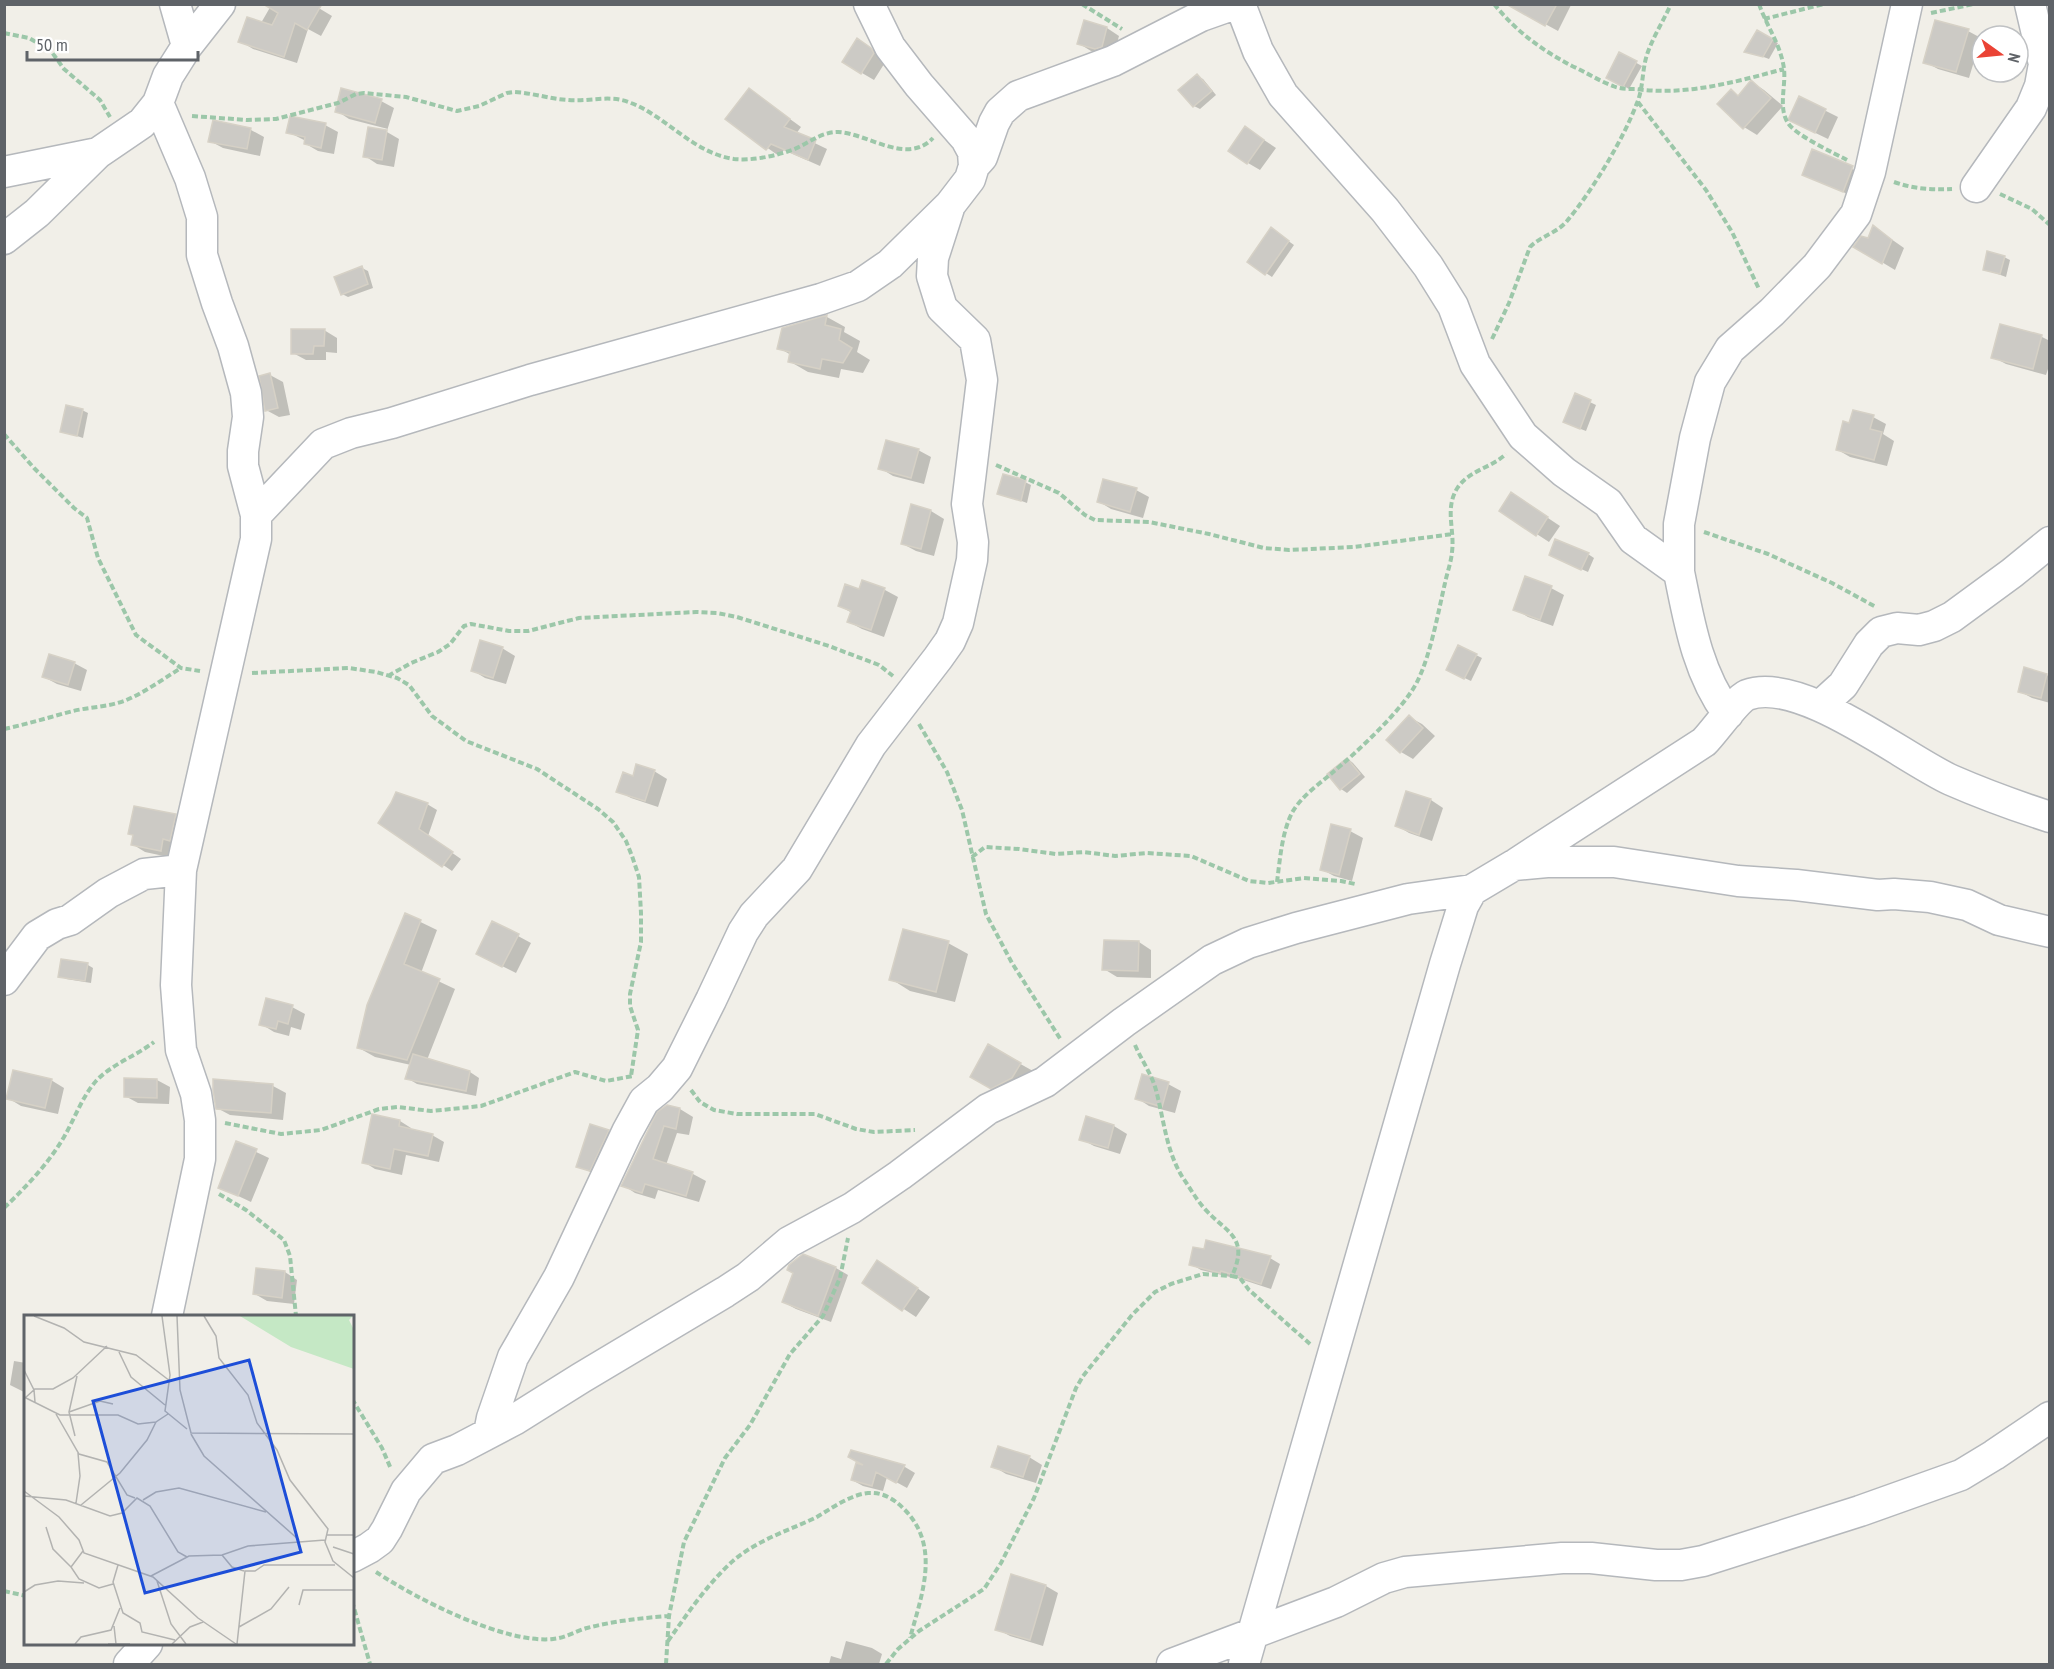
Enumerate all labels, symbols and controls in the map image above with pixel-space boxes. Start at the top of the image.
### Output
scale bar [27,24,198,62]
north arrow [1970,24,2030,84]
text: 50 m [36,33,68,56]
text: N [2004,51,2025,65]
inset map [24,1315,354,1645]

